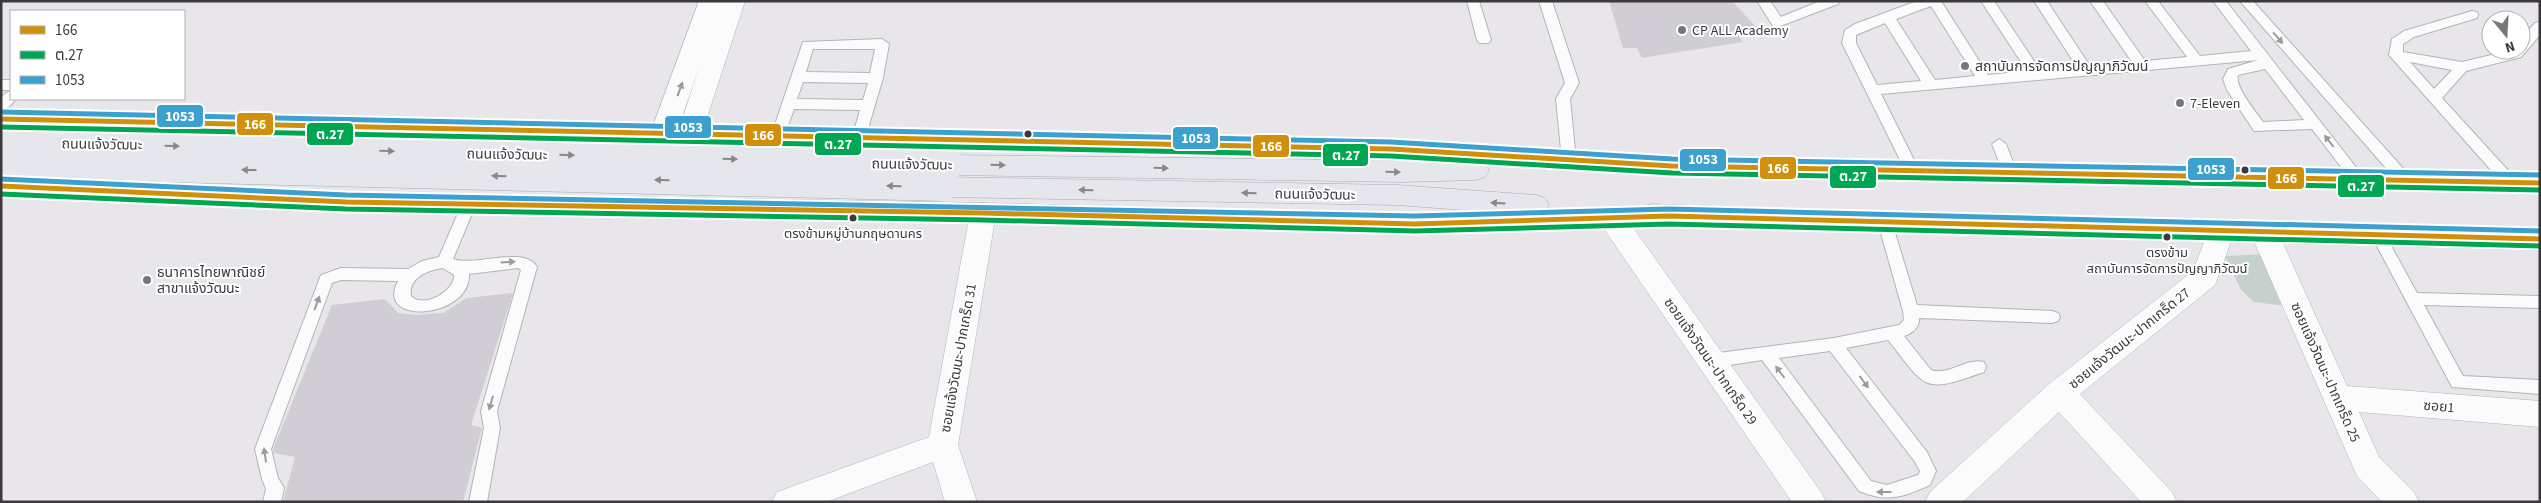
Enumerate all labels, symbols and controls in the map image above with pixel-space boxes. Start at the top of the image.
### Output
legend [10,10,185,100]
north arrow [2481,10,2531,60]
text: 166 [55,20,77,41]
place label: CP ALL Academy [1692,21,1789,41]
marker: CP ALL Academy [1676,24,1688,36]
one-way arrow [2273,31,2284,44]
text: N [2502,35,2517,57]
text: ต.27 [55,45,83,66]
place label: สถาบันการจัดการปัญญาภิวัฒน์ [1975,57,2148,77]
marker: สถาบันการจัดการปัญญาภิวัฒน์ [1959,60,1971,72]
text: 1053 [55,70,85,91]
one-way arrow [677,81,684,96]
place label: 7-Eleven [2190,94,2240,114]
marker: 7-Eleven [2174,97,2186,109]
line badge: 1053 [156,104,204,128]
text: 1053 [165,107,195,127]
line badge: 166 [236,112,274,136]
text: 166 [244,115,266,135]
line badge: 1053 [664,115,712,139]
text: 1053 [673,118,703,138]
line badge: ต.27 [306,122,354,146]
line badge: 166 [744,123,782,147]
text: ต.27 [316,125,344,145]
text: 166 [752,126,774,146]
line badge: 1053 [1172,126,1219,150]
unlabelled marker [1023,129,1033,139]
text: 1053 [1181,129,1211,149]
line badge: ต.27 [814,132,862,156]
street label: ถนนแจ้งวัฒนะ [61,134,143,156]
line badge: 166 [1252,134,1290,158]
text: ต.27 [824,135,852,155]
one-way arrow [2324,135,2335,148]
text: 166 [1260,137,1282,157]
one-way arrow [165,142,181,150]
line badge: ต.27 [1322,143,1369,167]
street label: ถนนแจ้งวัฒนะ [466,144,548,166]
text: ต.27 [1332,146,1360,166]
one-way arrow [380,147,396,155]
line badge: 1053 [1679,148,1727,172]
text: 1053 [1688,150,1718,170]
one-way arrow [560,152,576,160]
street label: ถนนแจ้งวัฒนะ [871,154,953,176]
one-way arrow [722,156,738,164]
line badge: 166 [1759,156,1797,180]
line badge: 1053 [2187,157,2235,181]
text: 166 [1767,159,1789,179]
text: 1053 [2196,160,2226,180]
one-way arrow [991,162,1007,170]
one-way arrow [1153,164,1169,172]
line badge: ต.27 [1829,165,1877,189]
unlabelled marker [2240,165,2250,175]
one-way arrow [241,166,257,174]
line badge: 166 [2267,166,2305,190]
text: ต.27 [1839,167,1867,187]
one-way arrow [1386,168,1402,176]
text: 166 [2275,169,2297,189]
one-way arrow [491,172,507,180]
line badge: ต.27 [2337,174,2385,198]
one-way arrow [653,176,669,184]
text: ต.27 [2347,177,2375,197]
one-way arrow [886,182,902,190]
street label: ถนนแจ้งวัฒนะ [1274,184,1356,206]
one-way arrow [1078,186,1094,194]
one-way arrow [1240,188,1256,196]
one-way arrow [1490,198,1506,206]
marker: ตรงข้ามหมู่บ้านกฤษดานคร [848,213,858,223]
place label: ตรงข้ามหมู่บ้านกฤษดานคร [784,225,922,243]
marker: ตรงข้าม สถาบันการจัดการปัญญาภิวัฒน์ [2162,232,2172,242]
place label: ตรงข้าม สถาบันการจัดการปัญญาภิวัฒน์ [2087,244,2247,278]
one-way arrow [501,258,517,266]
place label: ธนาคารไทยพาณิชย์ สาขาแจ้งวัฒนะ [157,263,265,299]
marker: ธนาคารไทยพาณิชย์ สาขาแจ้งวัฒนะ [141,274,153,286]
street label: ซอยแจ้งวัฒนะ-ปากเกร็ด 31 [936,282,982,434]
street label: ซอยแจ้งวัฒนะ-ปากเกร็ด 27 [2065,283,2195,394]
street label: ซอยแจ้งวัฒนะ-ปากเกร็ด 29 [1659,294,1762,429]
one-way arrow [314,295,321,310]
street label: ซอยแจ้งวัฒนะ-ปากเกร็ด 25 [2285,299,2365,446]
one-way arrow [1775,365,1785,379]
one-way arrow [1858,376,1869,389]
one-way arrow [487,395,495,410]
street label: ซอย1 [2423,396,2455,418]
one-way arrow [261,447,269,463]
one-way arrow [1875,488,1891,496]

